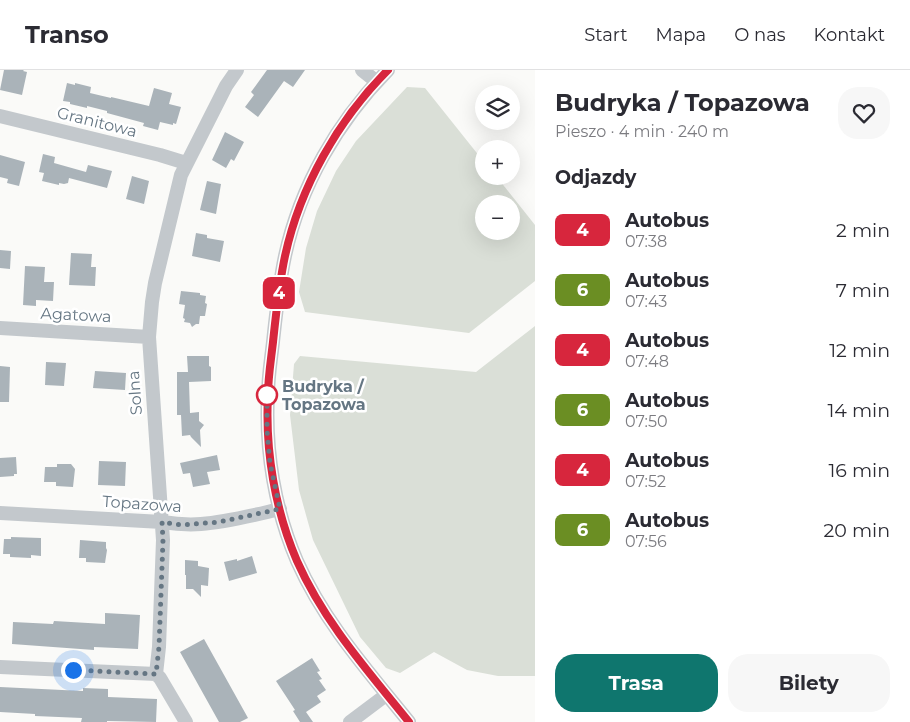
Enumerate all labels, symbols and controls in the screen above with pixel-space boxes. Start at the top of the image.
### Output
text: Transo [25,20,109,49]
text: Start [584,24,628,46]
text: Mapa [656,24,706,46]
text: O nas [734,24,786,46]
text: Kontakt [814,24,885,46]
map controls [475,85,520,240]
button: layers [475,85,520,130]
button: heart [838,87,890,139]
text: Budryka / Topazowa [555,88,810,117]
street label: Granitowa [55,103,139,141]
text: Pieszo · 4 min · 240 m [555,122,729,141]
button: + [475,140,520,185]
text: Odjazdy [555,166,636,189]
button: − [475,195,520,240]
text: Autobus [625,209,709,232]
text: 4 [576,219,589,241]
text: 2 min [836,219,890,242]
text: 07:38 [625,232,667,251]
text: Autobus [625,269,709,292]
line badge: 4 [263,277,295,309]
text: 6 [577,279,588,301]
text: 7 min [836,279,890,302]
text: 4 [273,282,285,304]
text: 07:43 [625,292,667,311]
street label: Agatowa [40,304,112,326]
text: Autobus [625,329,709,352]
text: 4 [576,339,589,361]
text: 12 min [829,339,890,362]
text: 07:48 [625,352,669,371]
street label: Solna [124,370,146,416]
place label: Budryka / Topazowa [282,377,366,414]
marker: Budryka / Topazowa [256,384,278,406]
text: Autobus [625,389,709,412]
text: 6 [577,399,588,421]
text: 14 min [827,399,890,422]
text: 07:50 [625,412,668,431]
text: Autobus [625,449,709,472]
text: 4 [576,459,589,481]
text: 16 min [828,459,890,482]
text: 07:52 [625,472,666,491]
street label: Topazowa [102,492,182,516]
text: Autobus [625,509,709,532]
text: 6 [577,519,588,541]
text: 20 min [824,519,890,542]
text: 07:56 [625,532,667,551]
button: Trasa [555,654,718,712]
button: Bilety [728,654,890,712]
your location [61,658,86,683]

